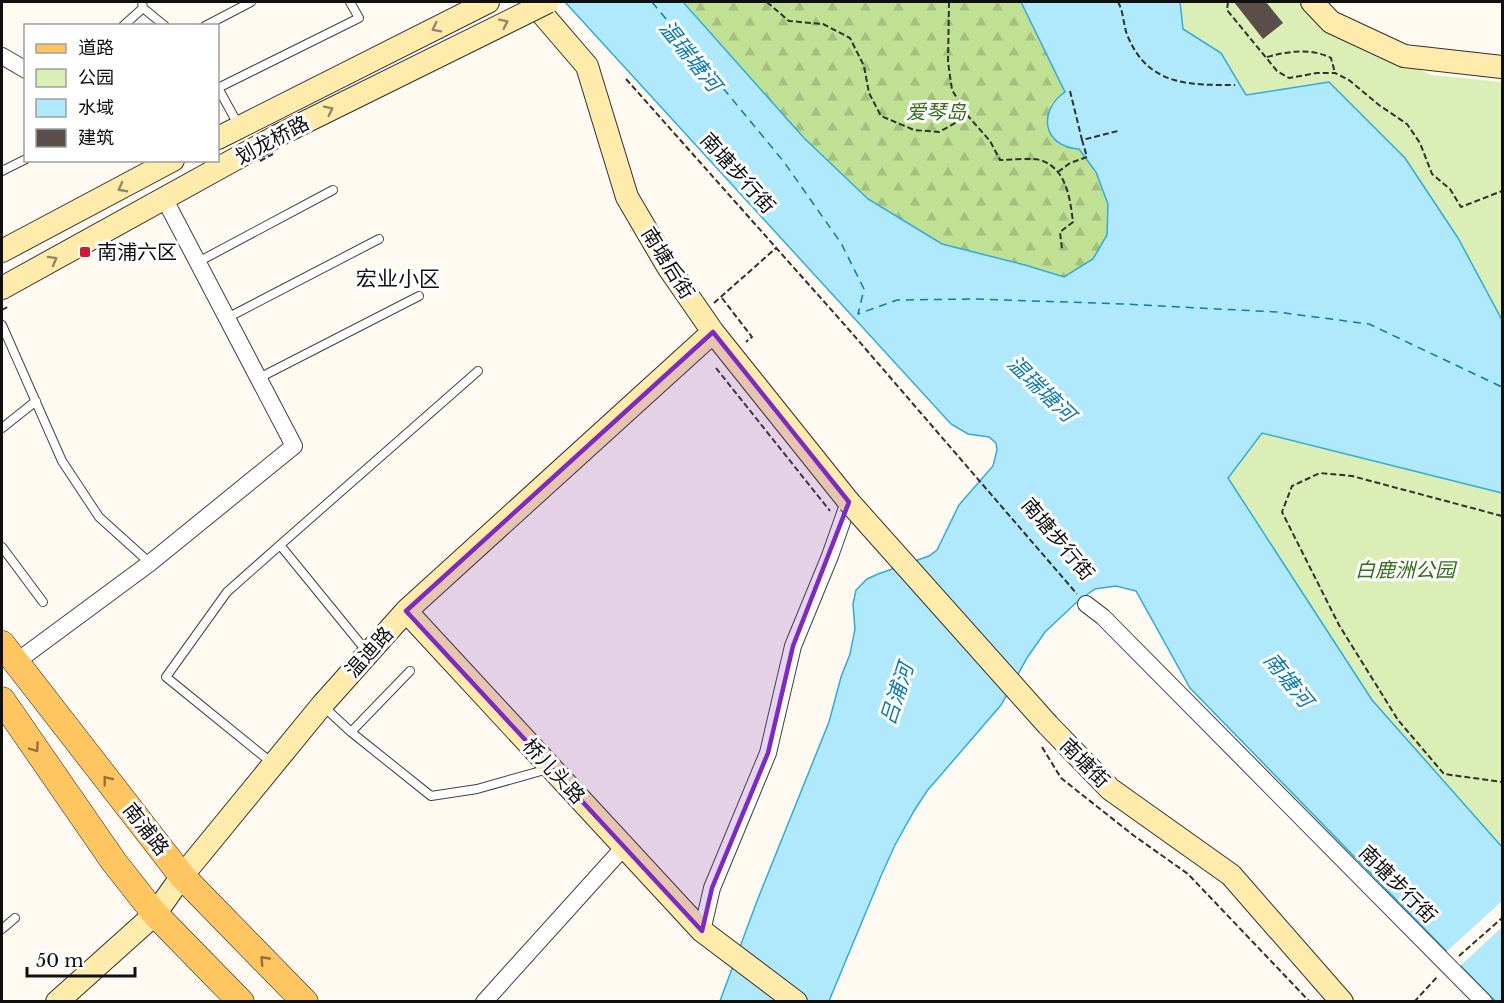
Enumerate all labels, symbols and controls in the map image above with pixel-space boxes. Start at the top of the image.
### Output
water label: 温瑞塘河 [653,15,729,100]
one-way arrow [498,19,509,31]
one-way arrow [431,20,442,32]
legend [24,24,219,162]
text: 道路 [78,37,114,59]
text: 公园 [78,67,114,89]
text: 水域 [78,97,114,119]
park label: 爱琴岛 [906,100,967,124]
one-way arrow [323,106,334,117]
street label: 划龙桥路 [231,111,313,169]
text: 建筑 [78,127,114,149]
street label: 南塘步行街 [696,128,780,218]
one-way arrow [117,181,128,192]
street label: 南塘后街 [637,223,699,303]
place label: 南浦六区 [97,240,177,264]
marker: 南浦六区 [78,245,92,259]
one-way arrow [47,255,57,267]
district label: 宏业小区 [356,266,440,292]
water label: 温瑞塘河 [1002,350,1083,430]
street label: 南塘步行街 [1017,493,1099,585]
park label: 白鹿洲公园 [1355,558,1458,582]
street label: 温迪路 [340,622,398,682]
water label: 南塘河 [1258,647,1320,716]
water label: 吕浦河 [875,656,920,728]
street label: 南塘街 [1055,733,1115,793]
street label: 桥儿头路 [518,734,590,808]
one-way arrow [28,742,39,753]
one-way arrow [104,776,115,787]
street label: 南浦路 [118,798,174,860]
street label: 南塘步行街 [1354,840,1442,928]
scale bar [27,940,135,978]
text: 50 m [36,950,84,972]
one-way arrow [261,956,272,967]

